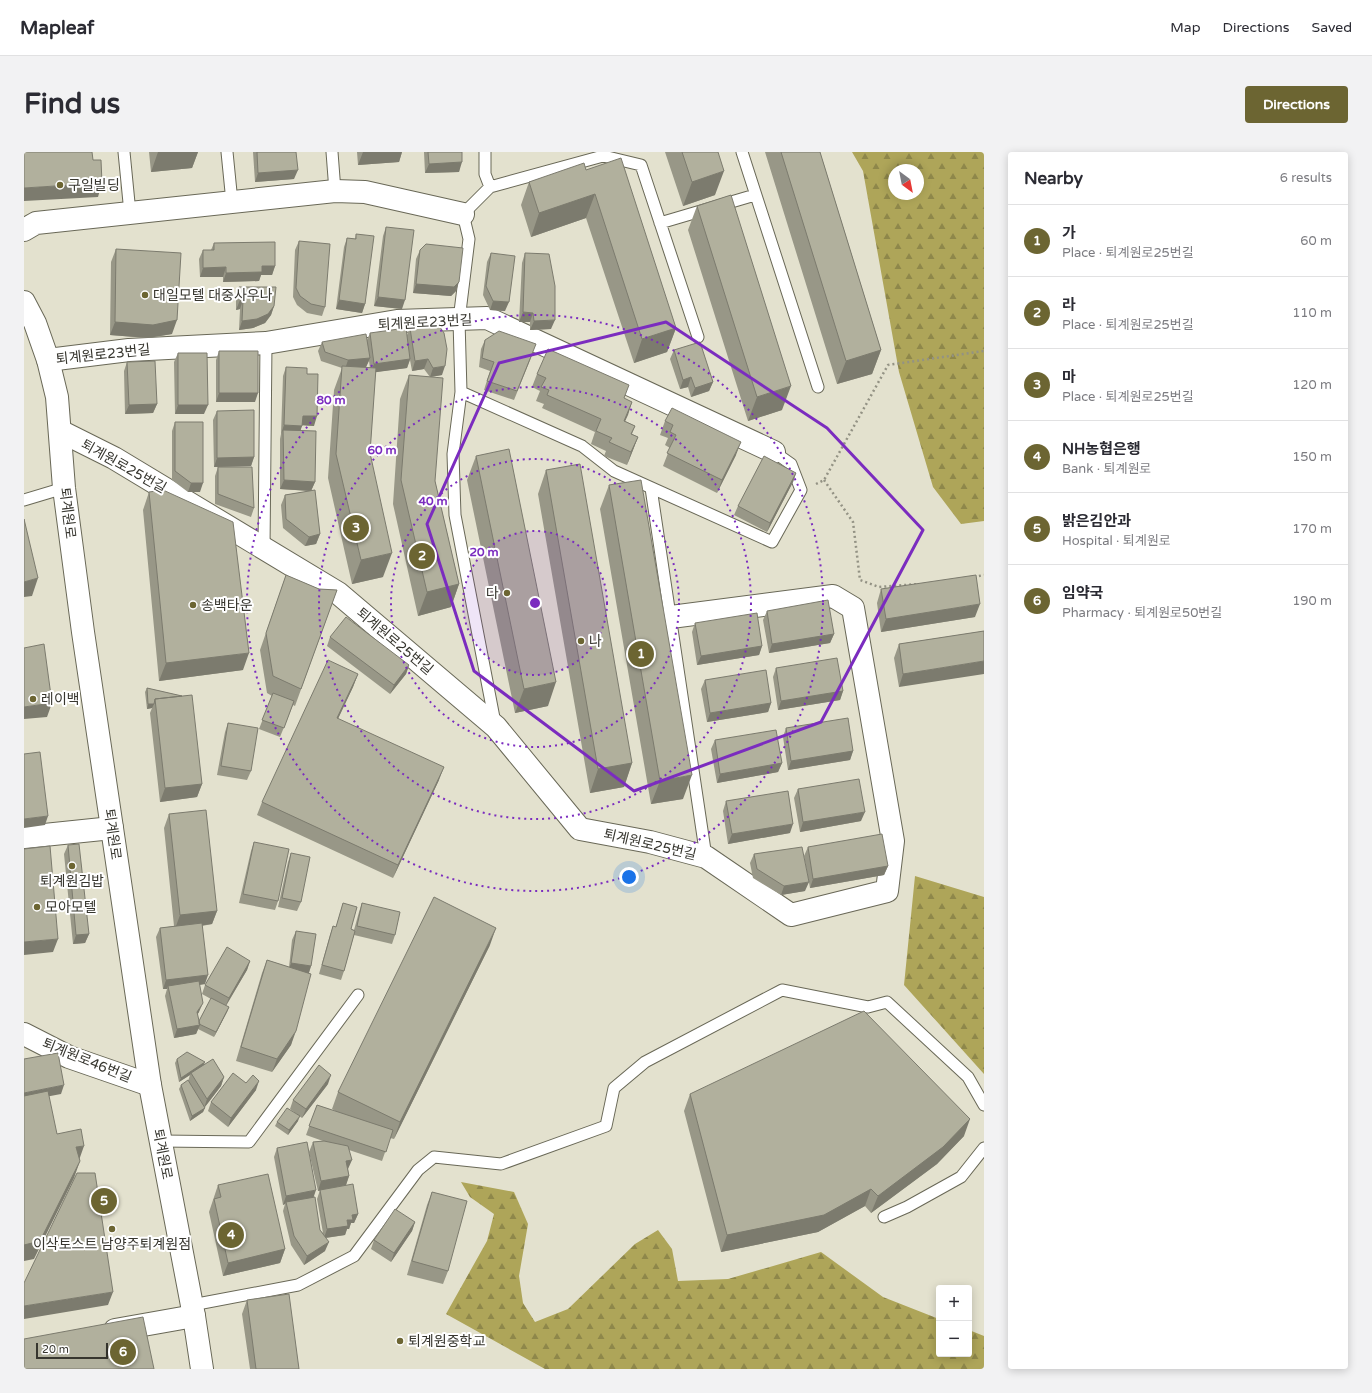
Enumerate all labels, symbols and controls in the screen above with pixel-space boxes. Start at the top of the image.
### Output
text: Mapleaf [20,17,94,39]
text: Map [1170,19,1201,36]
text: Directions [1223,19,1290,36]
text: Saved [1312,19,1352,36]
button: Directions [1245,86,1348,123]
text: Find us [24,87,120,121]
north arrow [888,164,924,200]
text: Nearby [1024,168,1083,189]
text: 6 results [1280,170,1332,186]
place label: 구일빌딩 [68,177,120,194]
marker: 구일빌딩 [55,180,65,190]
text: 가 [1062,224,1076,242]
text: 1 [1033,233,1041,249]
text: 60 m [1300,233,1332,249]
text: Place · 퇴계원로25번길 [1062,245,1194,261]
place label: 대일모텔 대중사우나 [153,287,273,304]
marker: 대일모텔 대중사우나 [140,290,150,300]
text: 라 [1062,296,1076,314]
text: 2 [1033,305,1041,321]
text: 110 m [1292,305,1332,321]
street label: 퇴계원로23번길 [377,312,473,333]
text: Place · 퇴계원로25번길 [1062,317,1194,333]
street label: 퇴계원로23번길 [55,341,151,368]
text: 마 [1062,368,1076,386]
text: 3 [1033,377,1041,393]
text: 120 m [1292,377,1332,393]
text: Place · 퇴계원로25번길 [1062,389,1194,405]
text: 80 m [316,393,346,407]
street label: 퇴계원로25번길 [78,436,169,497]
text: NH농협은행 [1062,440,1141,458]
text: 60 m [367,443,397,457]
text: 4 [1033,449,1041,465]
text: 150 m [1292,449,1332,465]
text: Bank · 퇴계원로 [1062,461,1151,477]
street label: 퇴계원로 [56,486,79,540]
text: 40 m [418,494,448,508]
text: 밝은김안과 [1062,512,1131,530]
pin: 3 [343,513,369,543]
text: 5 [1033,521,1041,537]
text: 170 m [1292,521,1332,537]
text: Hospital · 퇴계원로 [1062,533,1171,549]
pin: 2 [409,541,435,571]
text: 20 m [469,545,499,559]
text: 임약국 [1062,584,1103,602]
place label: 다 [486,585,499,602]
marker: 다 [502,588,512,598]
text: 6 [1033,593,1041,609]
text: 190 m [1292,593,1332,609]
centre of rings [528,596,542,610]
place label: 송백타운 [201,597,253,614]
marker: 송백타운 [188,600,198,610]
street label: 퇴계원로25번길 [353,604,436,678]
text: Pharmacy · 퇴계원로50번길 [1062,605,1222,621]
place label: 나 [589,633,602,650]
marker: 나 [576,636,586,646]
pin: 1 [628,639,654,669]
place label: 레이백 [41,691,80,708]
marker: 레이백 [28,694,38,704]
street label: 퇴계원로 [101,807,125,861]
street label: 퇴계원로25번길 [602,826,698,863]
marker: 퇴계원김밥 [67,861,77,871]
your location [619,867,639,887]
place label: 퇴계원김밥 [40,873,104,890]
place label: 모아모텔 [45,899,97,916]
marker: 모아모텔 [32,902,42,912]
street label: 퇴계원로46번길 [40,1035,134,1086]
street label: 퇴계원로 [149,1127,176,1181]
pin: 5 [91,1186,117,1216]
pin: 4 [218,1220,244,1250]
marker: 이삭토스트 남양주퇴계원점 [107,1224,117,1234]
place label: 이삭토스트 남양주퇴계원점 [33,1236,191,1253]
map controls [936,1285,972,1357]
button: + [936,1285,972,1321]
button: − [936,1321,972,1357]
place label: 퇴계원중학교 [408,1333,485,1350]
marker: 퇴계원중학교 [395,1336,405,1346]
pin: 6 [110,1337,136,1367]
scale bar [36,1341,108,1360]
text: 20 m [42,1343,69,1356]

